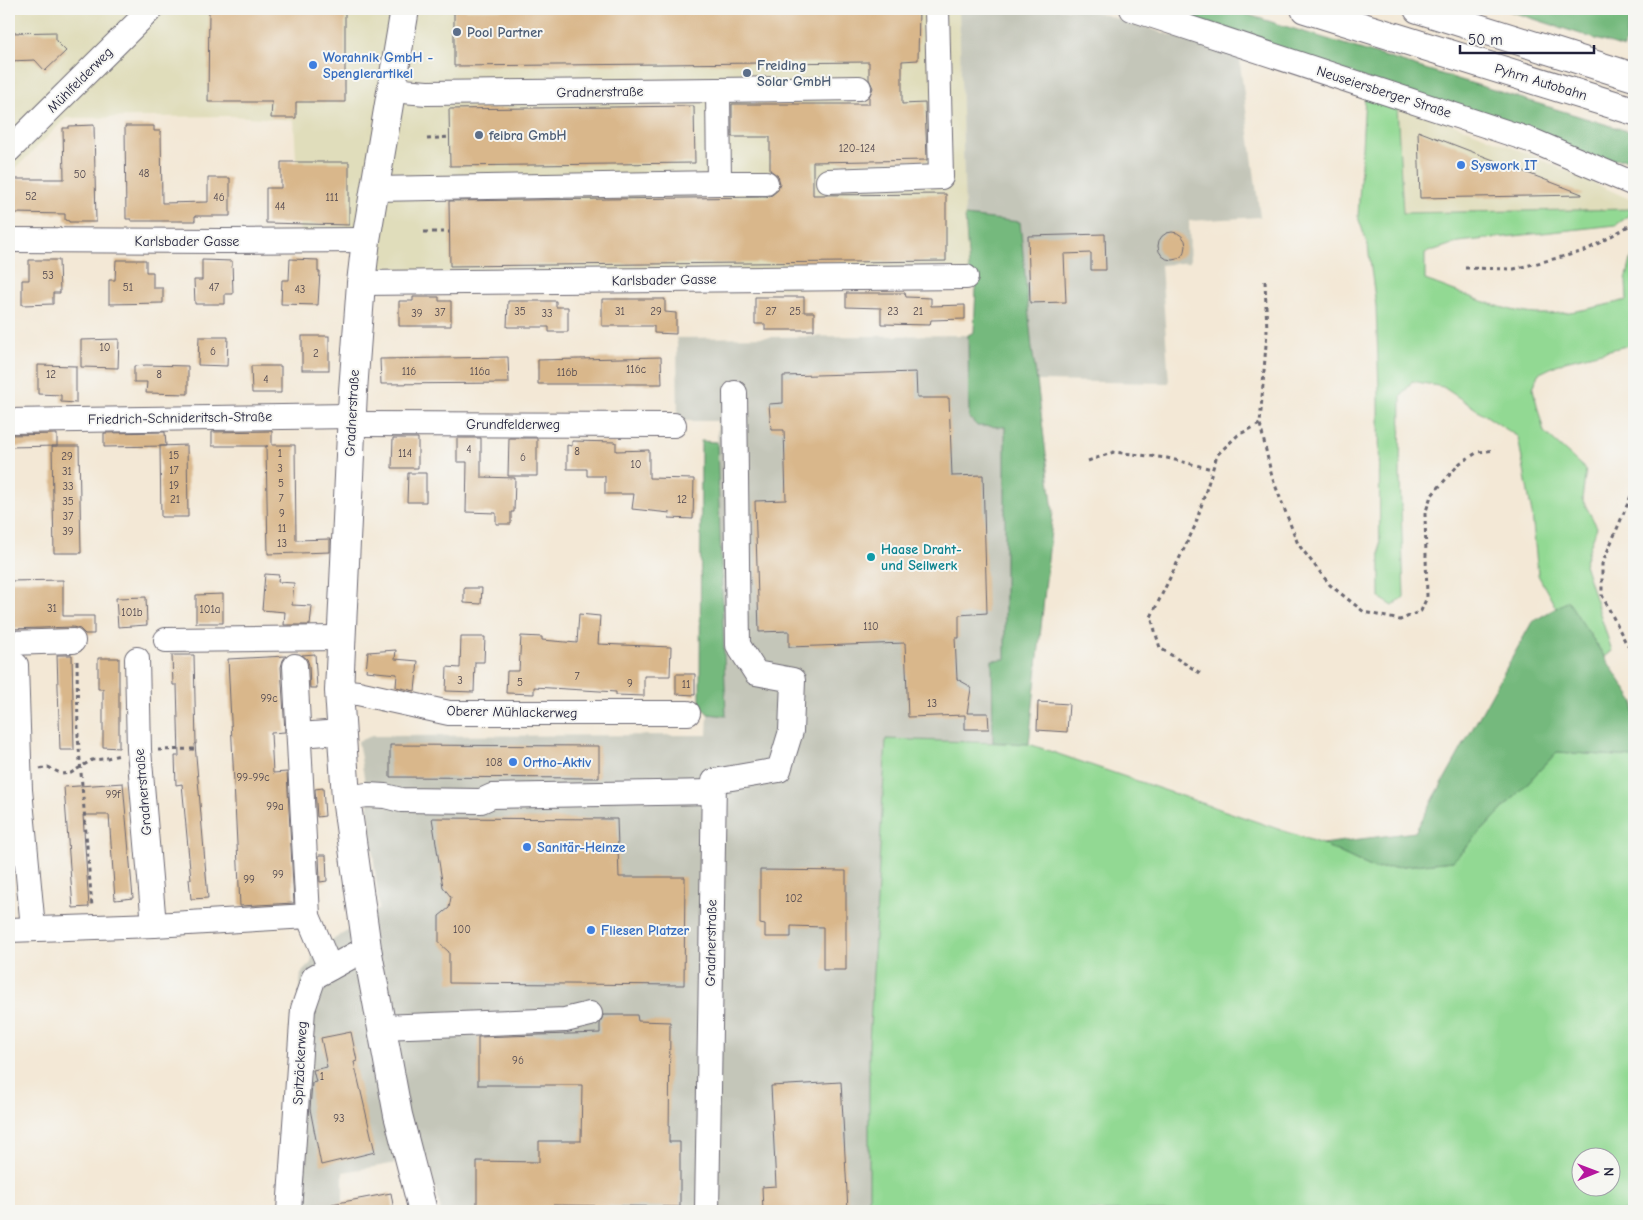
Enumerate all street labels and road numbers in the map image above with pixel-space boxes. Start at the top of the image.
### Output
street label: Mühlfelderweg [44,44,116,116]
street label: Pyhrn Autobahn [1493,60,1589,104]
street label: Neuseiersberger Straße [1314,62,1454,122]
street label: Gradnerstraße [556,83,644,101]
street label: Karlsbader Gasse [135,233,239,250]
street label: Karlsbader Gasse [611,271,717,289]
street label: Gradnerstraße [341,369,363,457]
street label: Friedrich-Schnideritsch-Straße [88,408,272,428]
street label: Grundfelderweg [466,416,560,433]
street label: Oberer Mühlackerweg [446,702,578,722]
street label: Gradnerstraße [131,748,155,836]
street label: Gradnerstraße [702,899,720,987]
street label: Spitzäckerweg [289,1021,311,1105]

